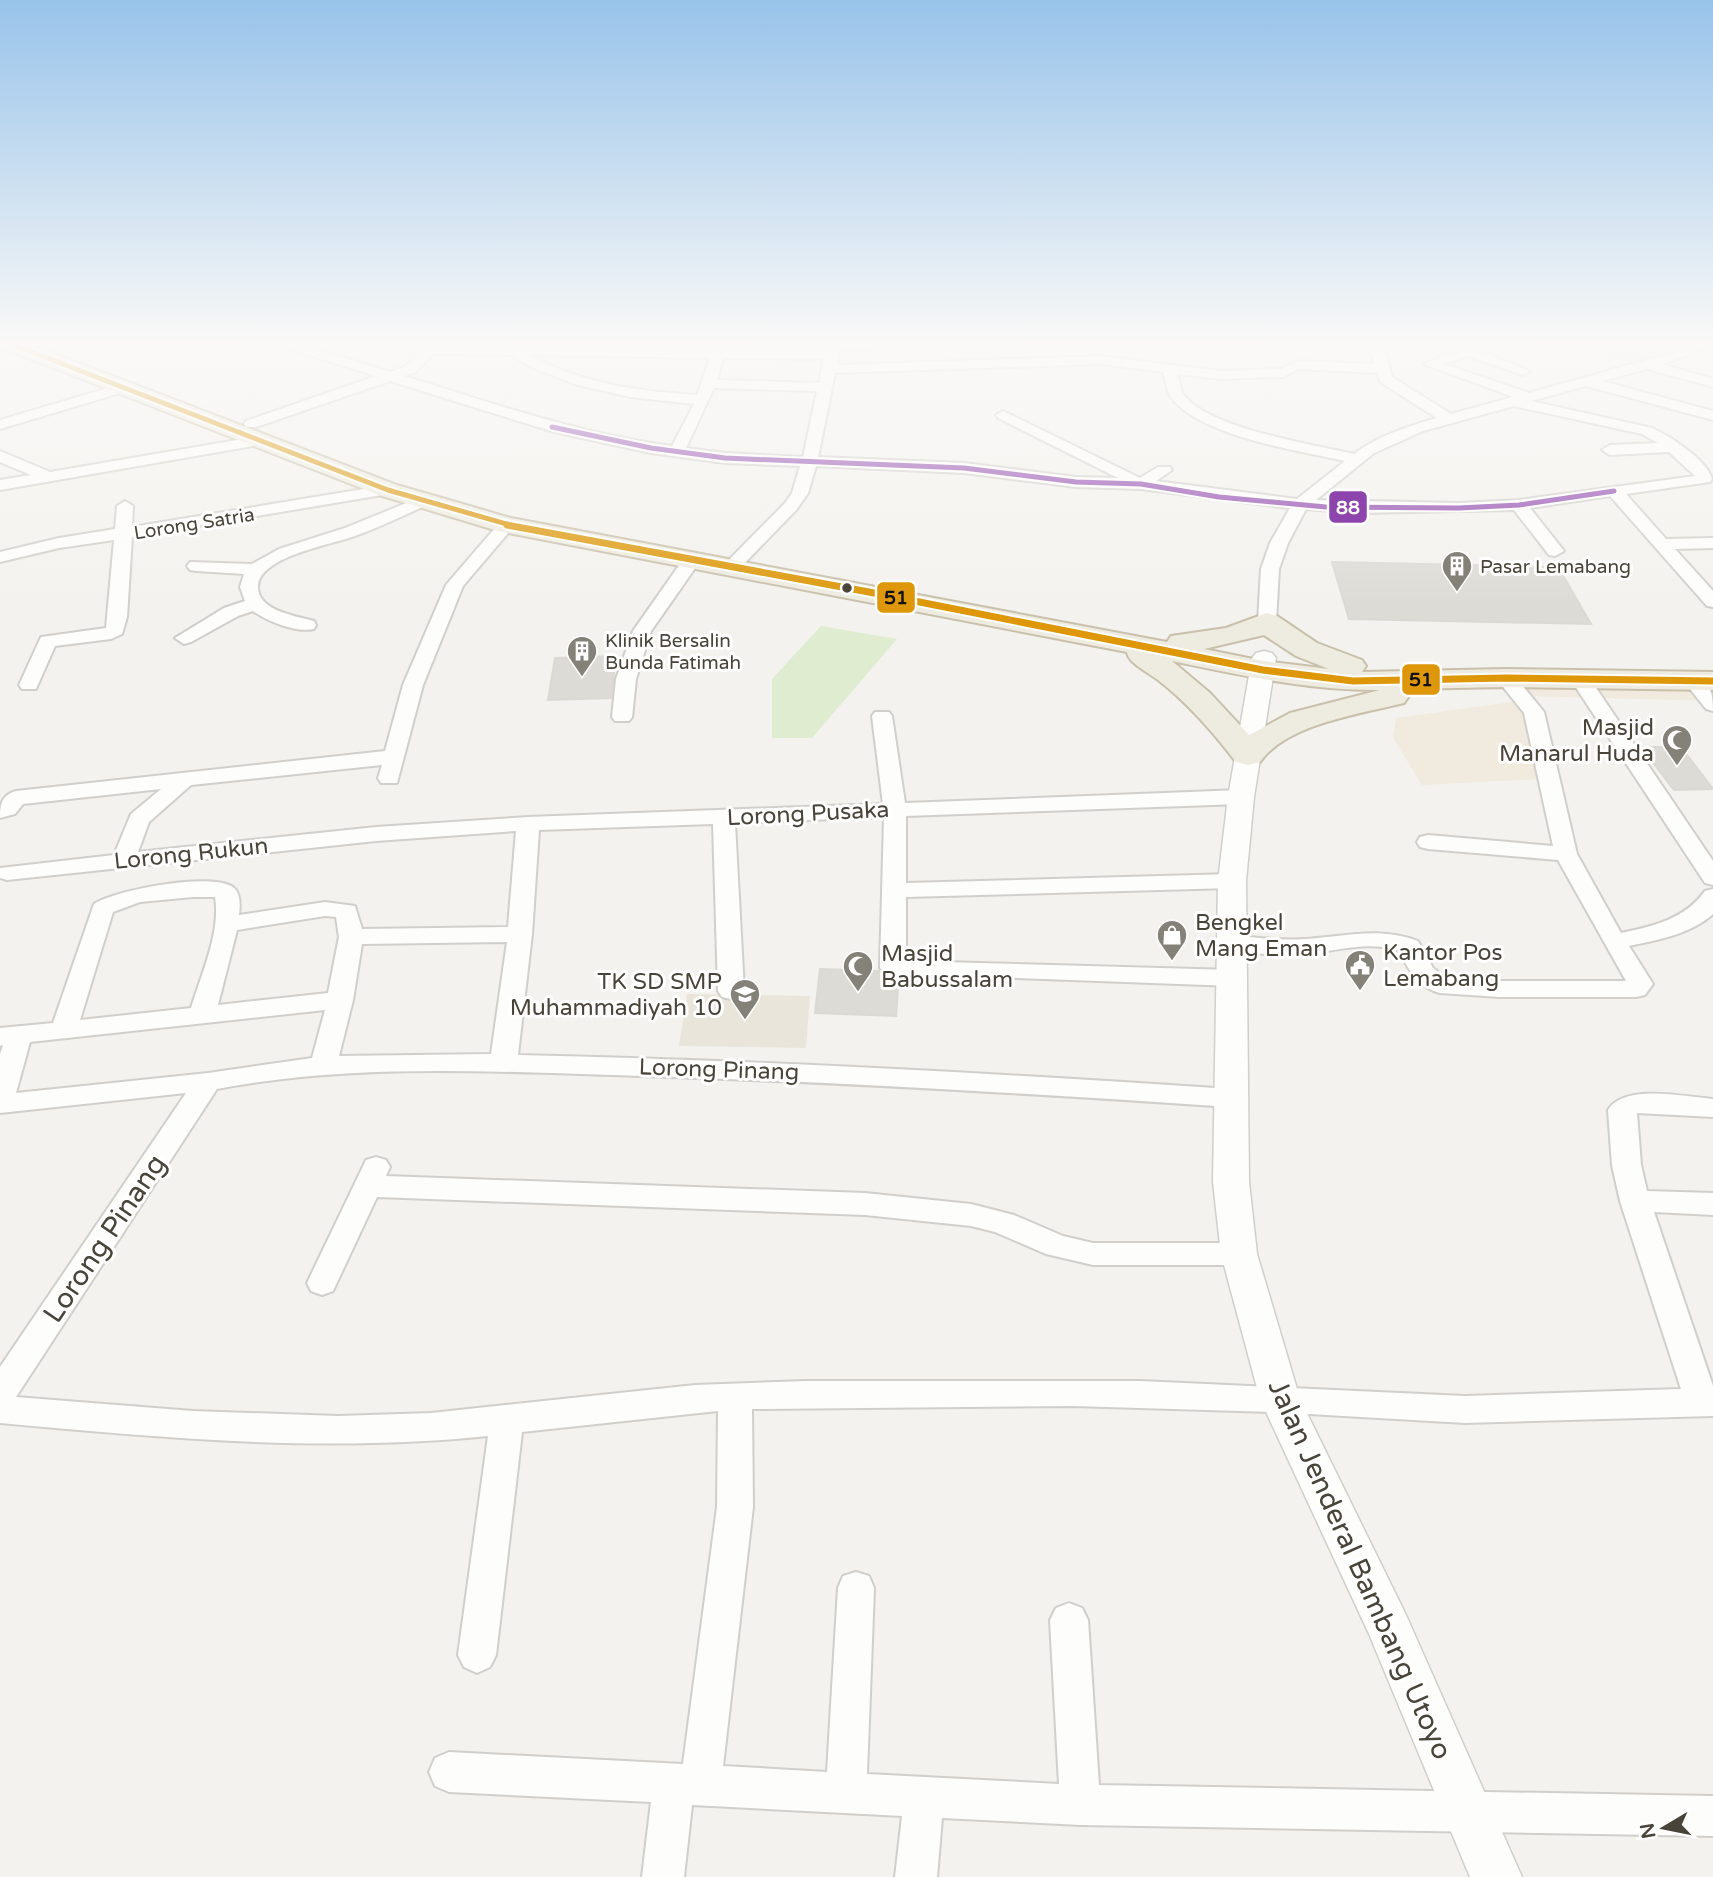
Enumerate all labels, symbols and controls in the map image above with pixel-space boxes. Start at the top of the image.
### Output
line badge: 88 [1328,490,1368,524]
text: 88 [1336,497,1360,519]
street label: Lorong Satria [132,504,256,544]
building icon: Pasar Lemabang [1440,549,1474,593]
place label: Pasar Lemabang [1480,556,1631,578]
unlabelled marker [840,581,854,595]
line badge: 51 [876,581,916,614]
text: 51 [884,587,908,609]
place label: Klinik Bersalin Bunda Fatimah [605,630,741,674]
building icon: Klinik Bersalin Bunda Fatimah [565,634,599,678]
line badge: 51 [1401,663,1441,696]
text: 51 [1409,669,1433,691]
place label: Masjid Manarul Huda [1499,714,1654,768]
mosque icon: Masjid Manarul Huda [1660,723,1694,767]
street label: Lorong Pusaka [726,796,890,832]
street label: Lorong Rukun [113,832,270,876]
place label: Bengkel Mang Eman [1195,909,1327,963]
shop icon: Bengkel Mang Eman [1155,918,1189,962]
place label: Kantor Pos Lemabang [1383,939,1503,993]
place label: Masjid Babussalam [881,940,1013,994]
public building icon: Kantor Pos Lemabang [1343,948,1377,992]
mosque icon: Masjid Babussalam [841,949,875,993]
place label: TK SD SMP Muhammadiyah 10 [510,968,722,1022]
school or university icon: TK SD SMP Muhammadiyah 10 [728,977,762,1021]
street label: Lorong Pinang [638,1053,800,1087]
street label: Lorong Pinang [36,1148,174,1329]
street label: Jalan Jenderal Bambang Utoyo [1261,1374,1459,1765]
north arrow [1629,1793,1699,1863]
text: N [1636,1821,1660,1840]

